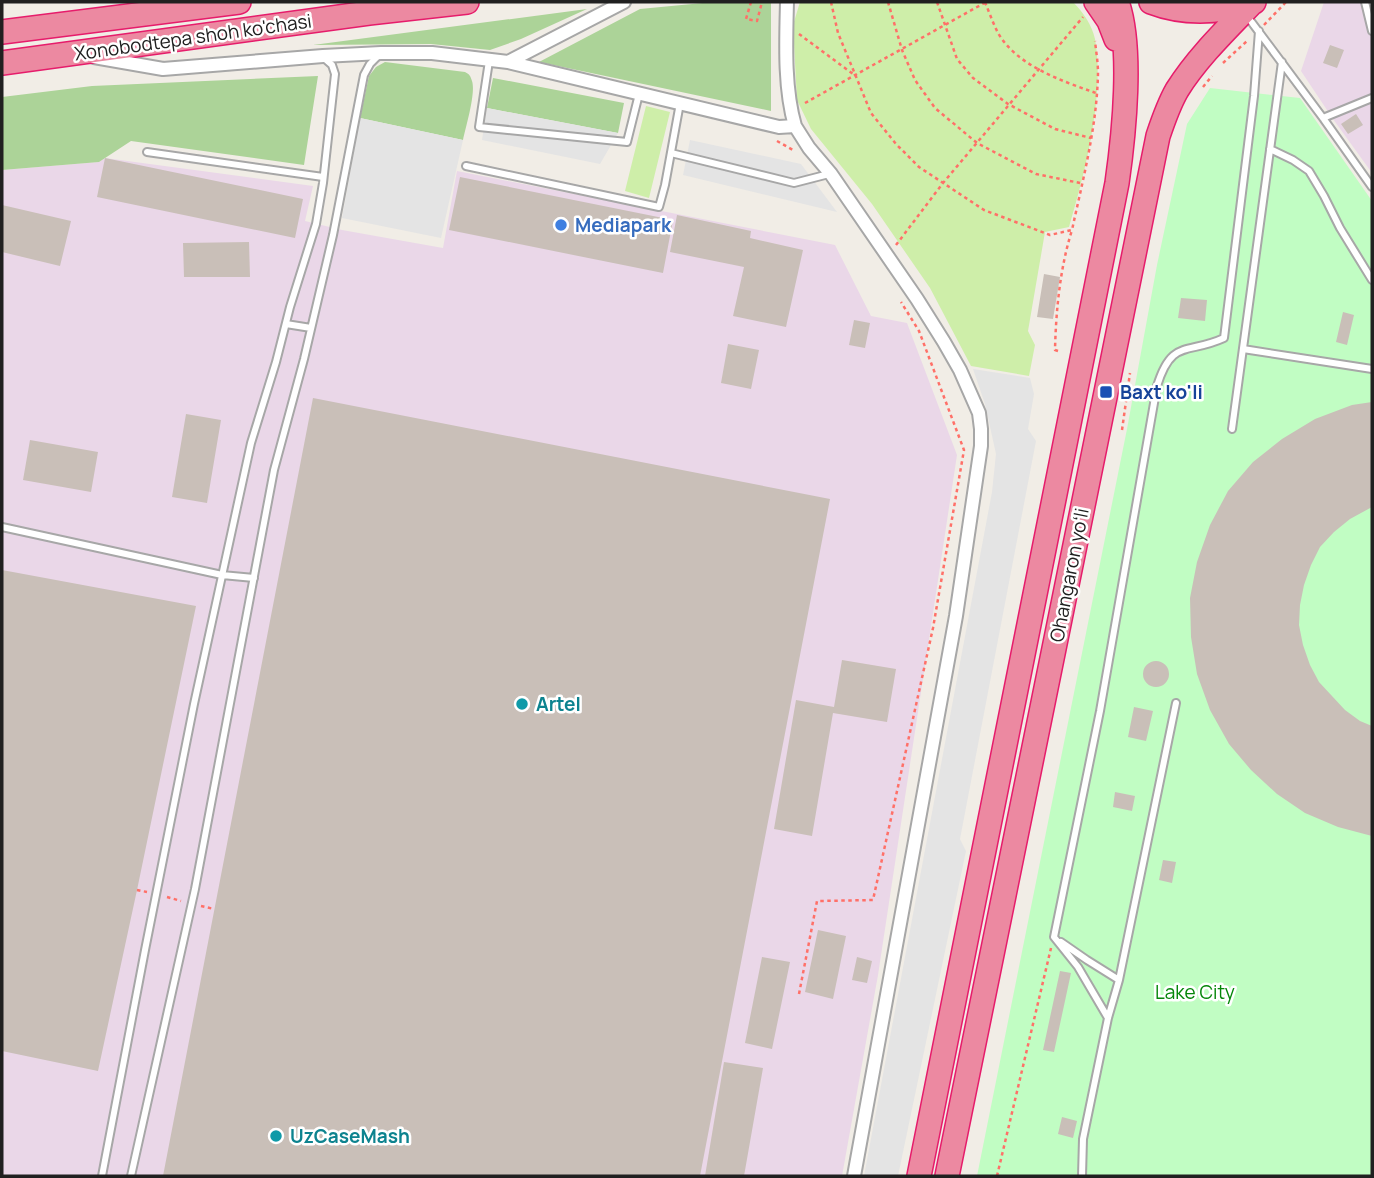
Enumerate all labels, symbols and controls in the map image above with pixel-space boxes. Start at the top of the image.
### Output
street label: Xonobodtepa shoh ko'chasi [73,7,313,67]
place label: Mediapark [575,212,672,238]
marker: Mediapark [553,217,569,233]
place label: Baxt ko'li [1120,379,1203,405]
marker: Baxt ko'li [1098,384,1114,400]
street label: Ohangaron yoʻli [1043,506,1095,644]
place label: Artel [536,691,581,717]
marker: Artel [514,696,530,712]
park label: Lake City [1155,979,1235,1005]
place label: UzCaseMash [290,1123,410,1149]
marker: UzCaseMash [268,1128,284,1144]

